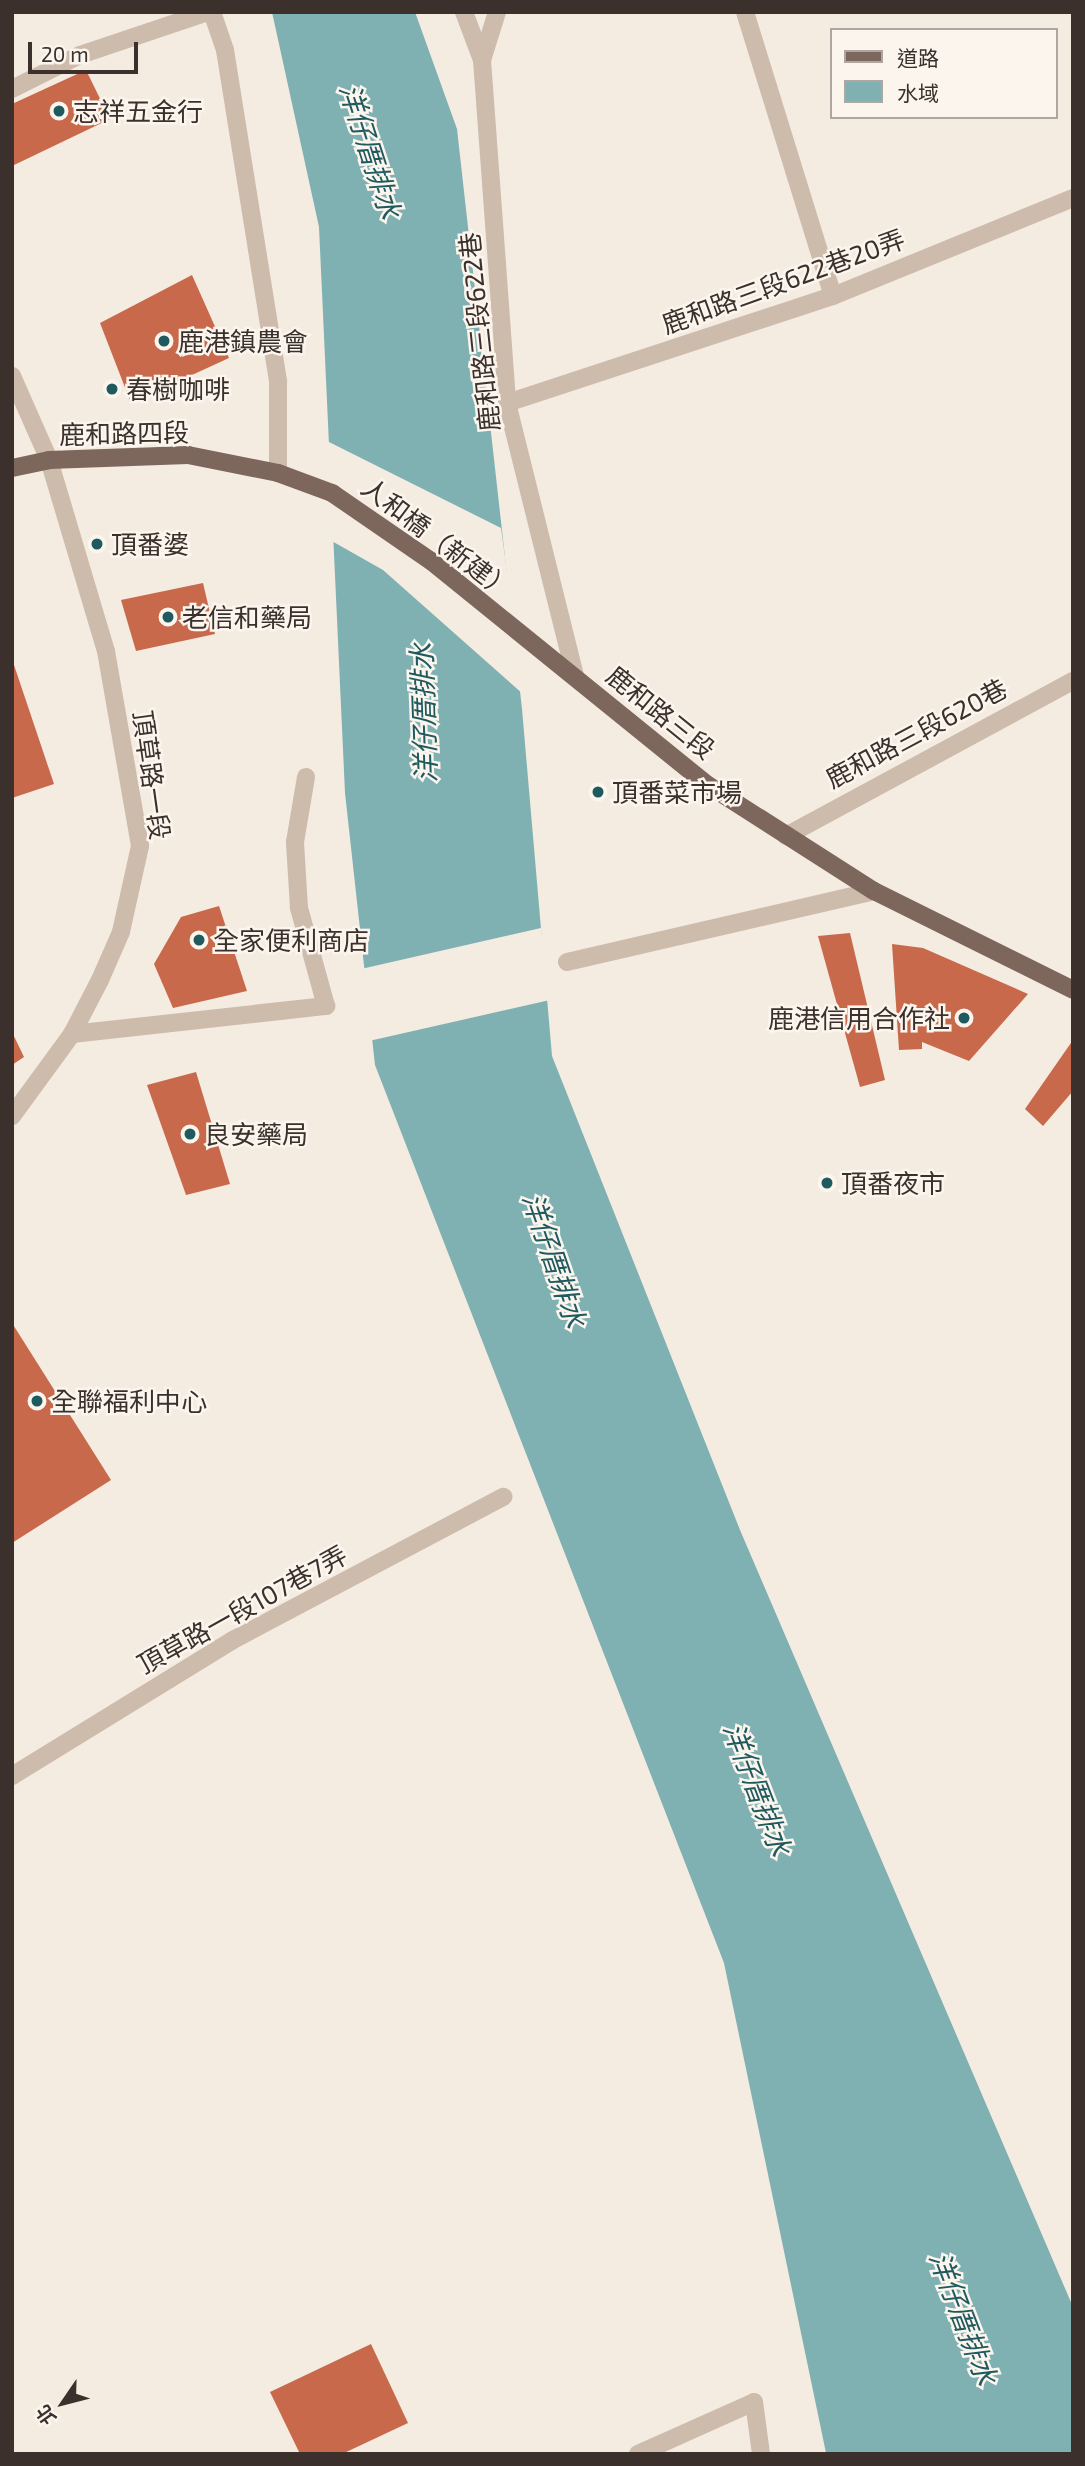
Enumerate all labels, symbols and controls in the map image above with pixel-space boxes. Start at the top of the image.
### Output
scale bar [32,28,142,72]
legend [830,28,1057,119]
text: 20 m [41,41,89,66]
text: 道路 [897,45,939,70]
water label: 洋仔厝排水 [333,79,409,223]
text: 水域 [897,80,939,105]
place label: 志祥五金行 [73,95,203,127]
marker: 志祥五金行 [51,103,67,119]
street label: 鹿和路三段622巷20弄 [657,222,909,340]
street label: 鹿和路三段622巷 [453,231,505,433]
place label: 鹿港鎮農會 [178,325,308,357]
marker: 鹿港鎮農會 [156,333,172,349]
place label: 春樹咖啡 [126,373,230,405]
marker: 春樹咖啡 [104,381,120,397]
street label: 鹿和路四段 [59,416,189,450]
street label: 人和橋（新建） [356,471,520,605]
place label: 頂番婆 [111,528,189,560]
marker: 頂番婆 [89,536,105,552]
place label: 老信和藥局 [182,601,312,633]
marker: 老信和藥局 [160,609,176,625]
water label: 洋仔厝排水 [404,642,442,784]
street label: 鹿和路三段 [601,659,721,765]
street label: 鹿和路三段620巷 [820,672,1012,794]
street label: 頂草路一段 [128,708,176,842]
place label: 頂番菜市場 [612,776,742,808]
marker: 頂番菜市場 [590,784,606,800]
place label: 全家便利商店 [213,924,369,956]
marker: 全家便利商店 [191,932,207,948]
place label: 鹿港信用合作社 [768,1002,950,1034]
marker: 鹿港信用合作社 [956,1010,972,1026]
place label: 良安藥局 [204,1118,308,1150]
marker: 良安藥局 [182,1126,198,1142]
place label: 頂番夜市 [841,1167,945,1199]
marker: 頂番夜市 [819,1175,835,1191]
water label: 洋仔厝排水 [516,1188,594,1332]
place label: 全聯福利中心 [51,1385,207,1417]
marker: 全聯福利中心 [29,1393,45,1409]
street label: 頂草路一段107巷7弄 [132,1538,352,1680]
water label: 洋仔厝排水 [717,1718,799,1860]
water label: 洋仔厝排水 [923,2247,1005,2389]
north arrow [28,2368,98,2438]
text: 北 [31,2401,60,2430]

